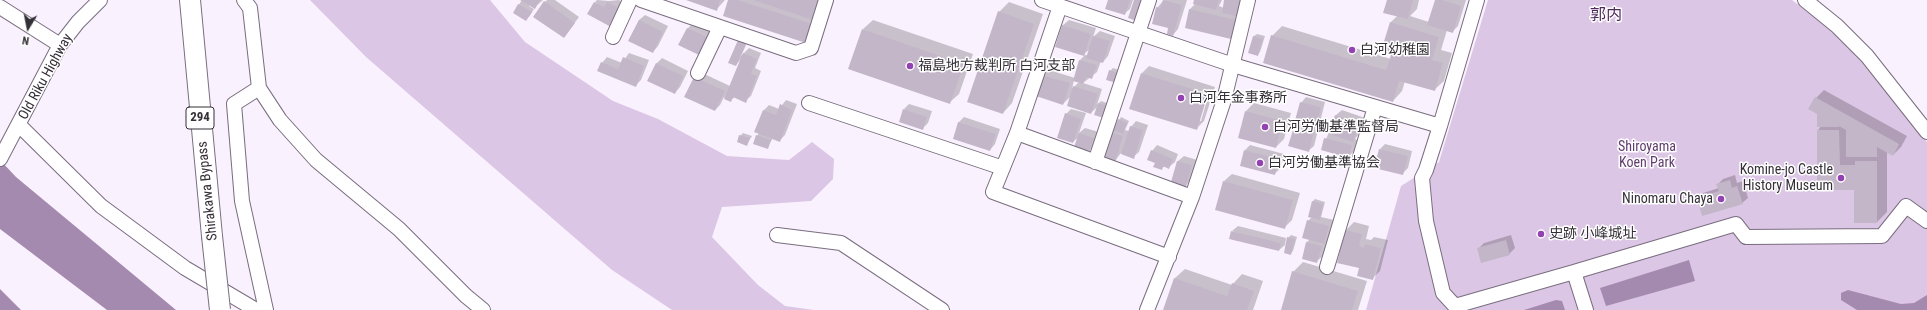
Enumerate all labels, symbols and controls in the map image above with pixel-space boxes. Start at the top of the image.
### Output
district label: 郭内 [1590,6,1622,26]
north arrow [8,8,48,48]
street label: Old Riku Highway [15,31,77,123]
text: N [21,33,30,47]
place label: 白河幼稚園 [1360,42,1430,58]
marker: 白河幼稚園 [1347,45,1357,55]
place label: 福島地方裁判所 白河支部 [918,58,1075,74]
marker: 福島地方裁判所 白河支部 [905,61,915,71]
place label: 白河年金事務所 [1189,90,1287,106]
marker: 白河年金事務所 [1176,93,1186,103]
road number: 294 [186,107,214,129]
place label: 白河労働基準監督局 [1273,119,1399,135]
marker: 白河労働基準監督局 [1260,122,1270,132]
park label: Shiroyama Koen Park [1618,139,1676,172]
street label: Shirakawa Bypass [194,140,222,242]
place label: 白河労働基準協会 [1268,155,1380,171]
marker: 白河労働基準協会 [1255,158,1265,168]
place label: Komine-jo Castle History Museum [1740,162,1833,194]
marker: Komine-jo Castle History Museum [1836,173,1846,183]
place label: Ninomaru Chaya [1622,191,1713,207]
marker: Ninomaru Chaya [1716,194,1726,204]
place label: 史跡 小峰城址 [1549,226,1636,242]
marker: 史跡 小峰城址 [1536,229,1546,239]

